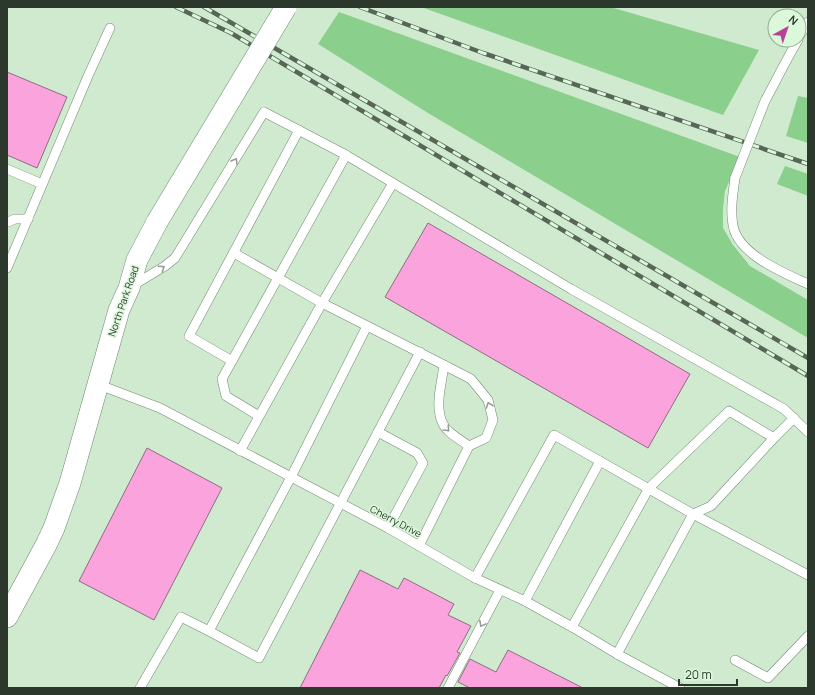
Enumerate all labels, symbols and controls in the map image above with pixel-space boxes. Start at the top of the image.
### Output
north arrow [767,8,807,48]
text: N [786,12,802,28]
one-way arrow [230,158,237,165]
street label: North Park Road [104,264,142,338]
one-way arrow [158,266,165,273]
one-way arrow [485,402,494,409]
one-way arrow [443,424,450,432]
street label: Cherry Drive [368,501,424,541]
one-way arrow [479,620,486,628]
scale bar [679,661,737,687]
text: 20 m [685,666,712,683]

